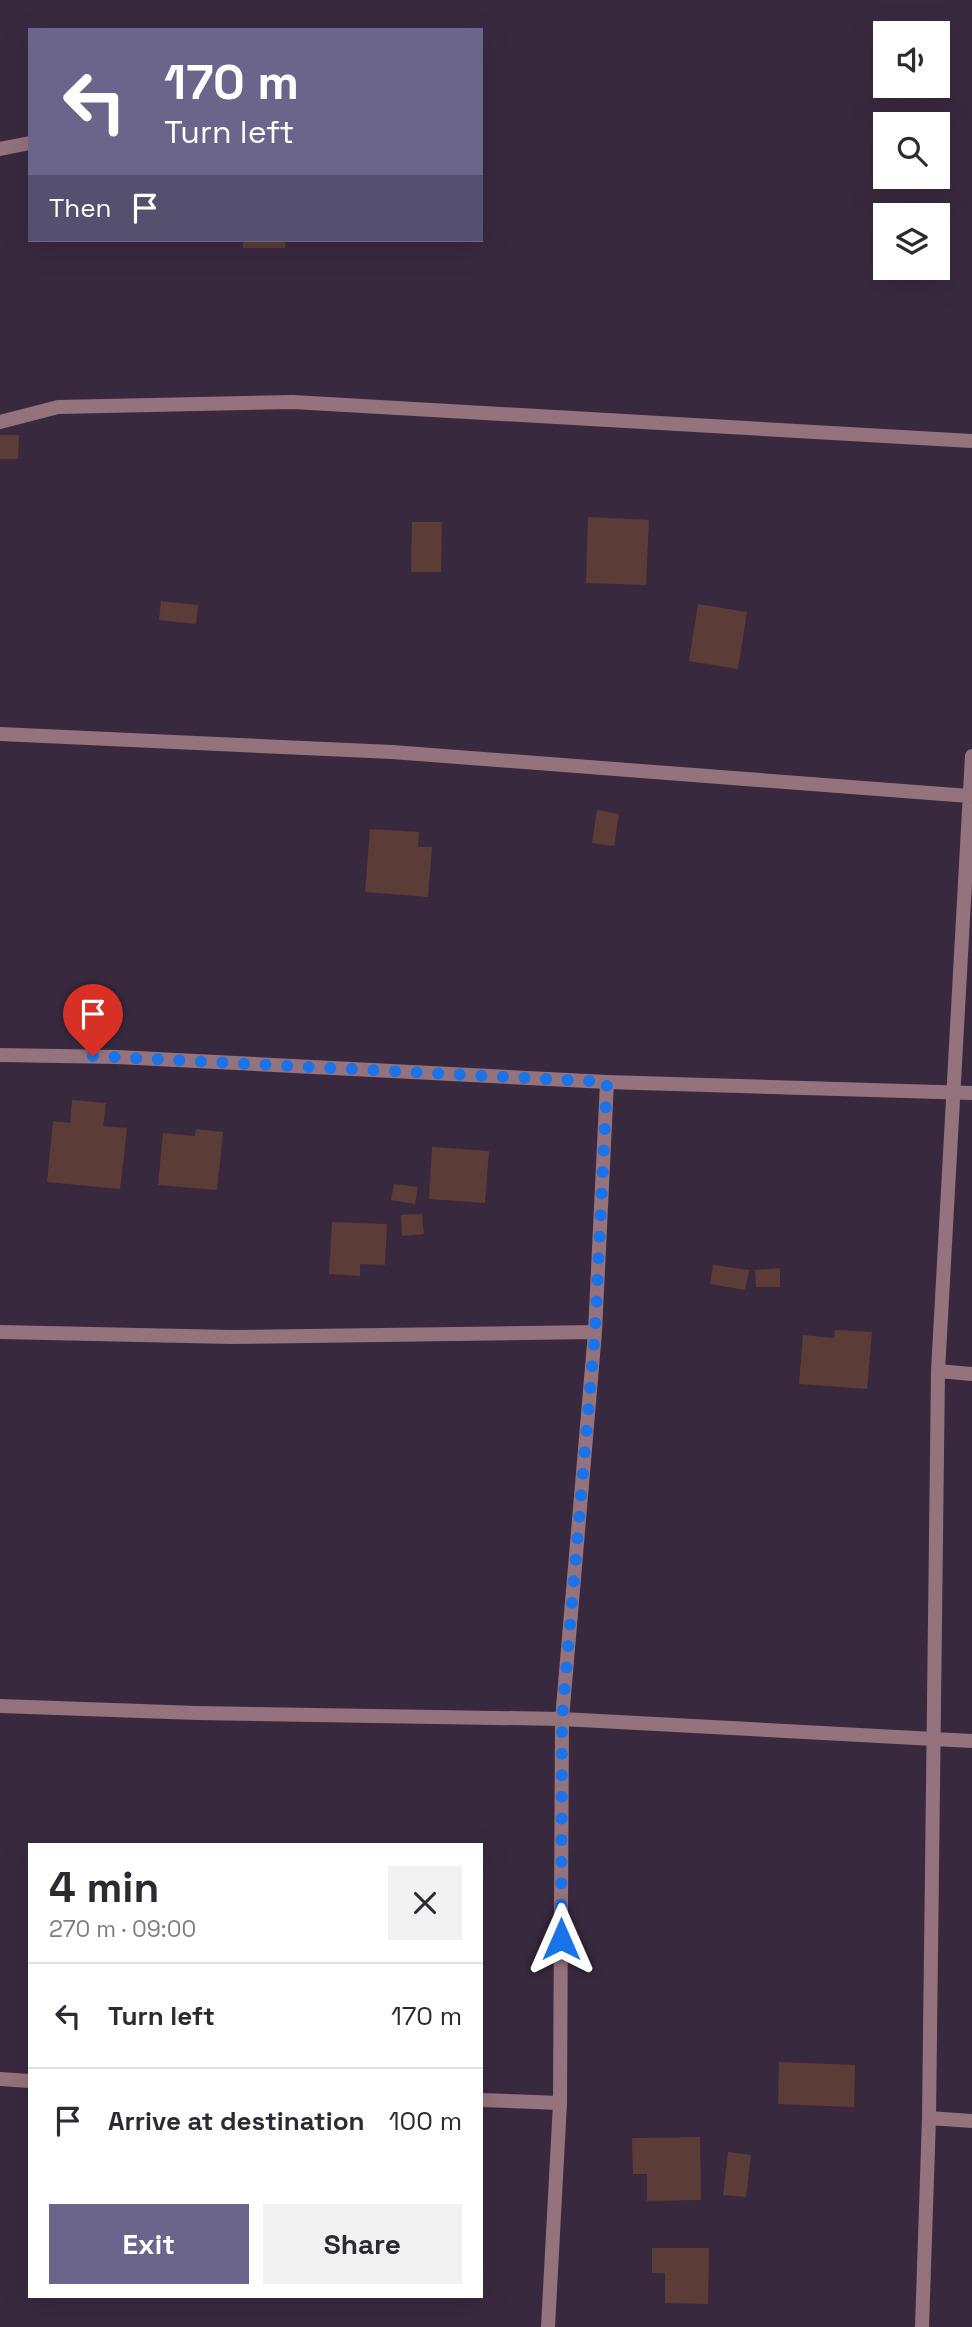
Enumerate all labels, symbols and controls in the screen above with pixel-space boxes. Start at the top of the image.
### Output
map controls [873,21,950,280]
button: sound [873,21,950,98]
text: 170 m [164,51,299,113]
icon: left [49,56,140,147]
text: Turn left [164,112,294,152]
button: search [873,112,950,189]
icon: arrive [126,189,164,227]
text: Then [49,191,112,225]
button: layers [873,203,950,280]
pin [63,984,123,1056]
icon: arrive [74,995,112,1033]
text: 4 min [49,1861,159,1914]
button: close [388,1866,462,1940]
position arrow [524,1902,598,1976]
text: 270 m · 09:00 [49,1914,196,1944]
icon: left [49,1997,87,2035]
text: Turn left [108,1999,215,2033]
text: 170 m [391,1999,462,2033]
icon: arrive [49,2102,87,2140]
text: Arrive at destination [108,2104,365,2138]
text: 100 m [389,2104,462,2138]
button: Exit [49,2204,249,2284]
button: Share [263,2204,462,2284]

